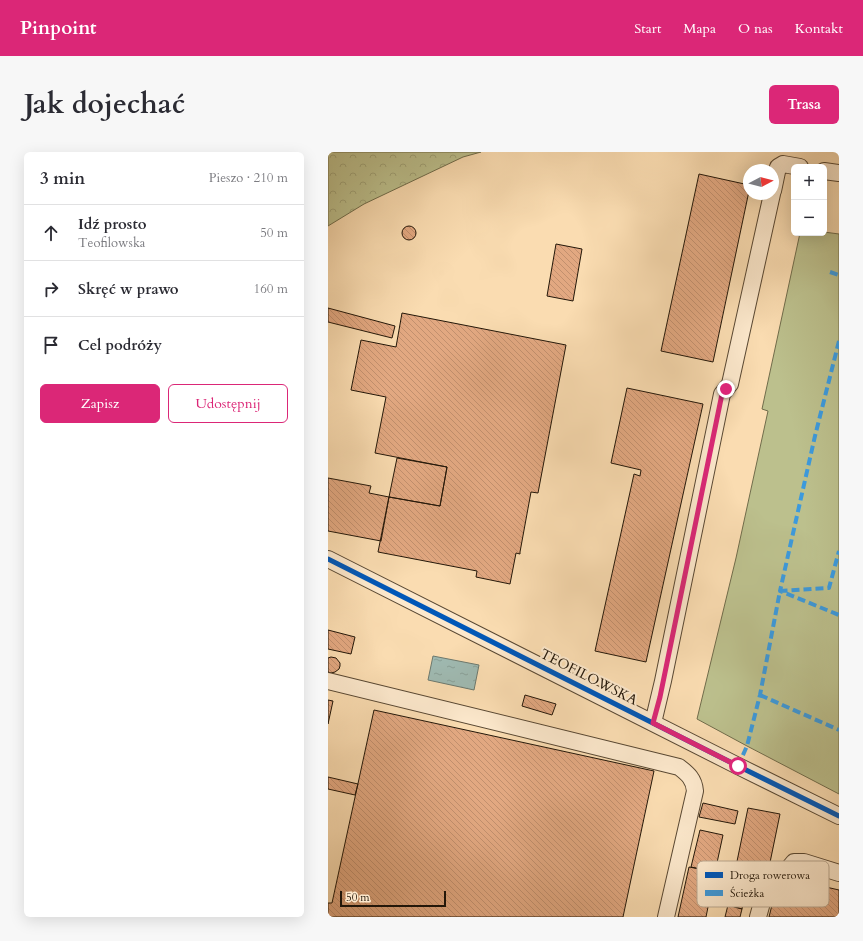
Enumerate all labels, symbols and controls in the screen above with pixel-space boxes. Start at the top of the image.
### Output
text: Pinpoint [20,15,97,41]
text: Start [634,19,661,38]
text: Mapa [683,19,716,38]
text: O nas [738,19,773,38]
text: Kontakt [795,19,843,38]
text: Jak dojechać [24,85,185,123]
button: Trasa [769,85,839,124]
north arrow [743,164,779,200]
map controls [791,164,827,236]
button: + [791,164,827,200]
text: 3 min [40,167,85,190]
text: Pieszo · 210 m [209,169,288,187]
button: − [791,200,827,236]
text: Idź prosto [78,214,146,234]
icon: ahead [40,222,62,244]
text: 50 m [260,224,288,242]
text: Teofilowska [78,234,145,252]
icon: right [40,278,62,300]
text: Skręć w prawo [78,279,179,299]
text: 160 m [254,280,288,298]
icon: arrive [40,334,62,356]
text: Cel podróży [78,335,162,355]
route end [717,380,735,398]
button: Zapisz [40,384,160,423]
button: Udostępnij [168,384,288,423]
street label: TEOFILOWSKA [537,644,641,710]
route start [729,757,747,775]
legend [697,861,829,907]
text: Droga rowerowa [730,868,810,883]
text: Ścieżka [730,886,764,901]
scale bar [340,889,446,908]
text: 50 m [346,890,370,905]

